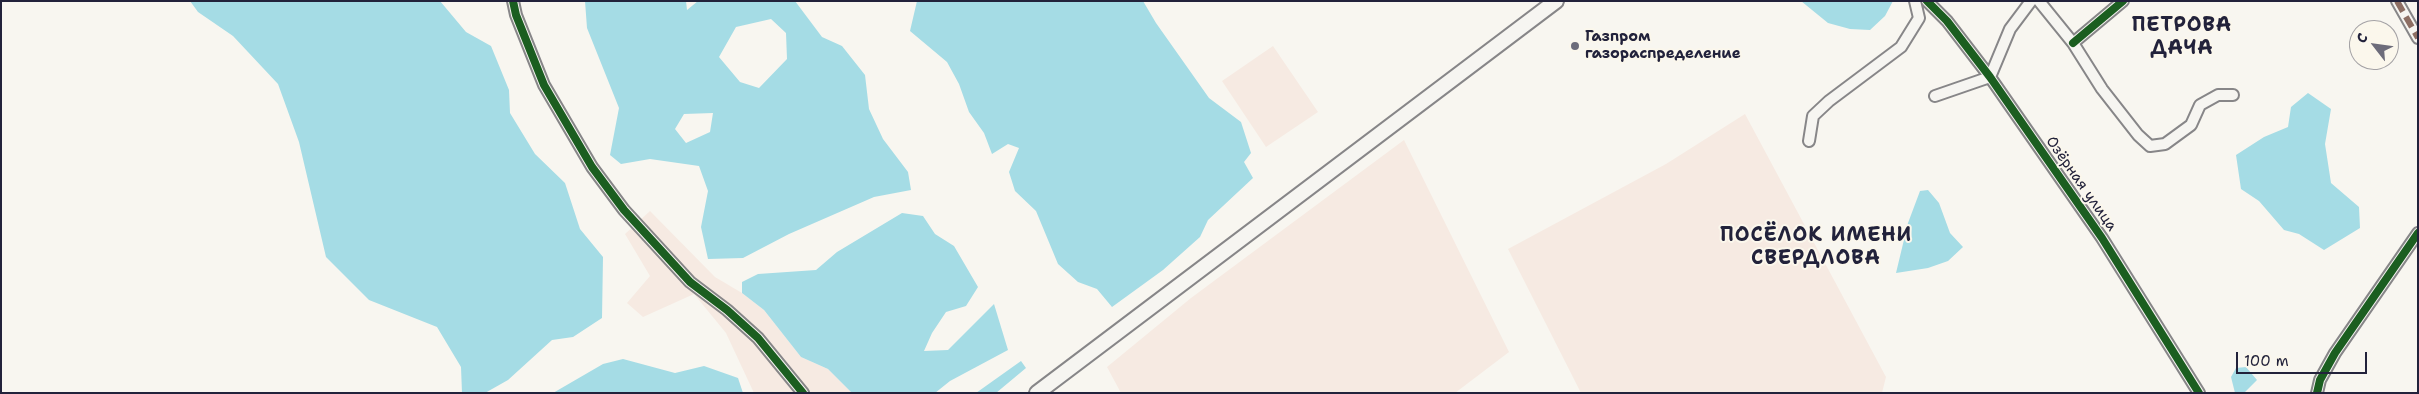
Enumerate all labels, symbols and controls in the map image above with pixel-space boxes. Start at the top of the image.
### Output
district label: ПЕТРОВА ДАЧА [2131,14,2233,61]
north arrow [2349,20,2399,70]
place label: Газпром газораспределение [1585,28,1741,63]
text: С [2352,30,2372,46]
marker: Газпром газораспределение [1569,40,1581,52]
street label: Озёрная улица [2042,133,2120,235]
district label: ПОСЁЛОК ИМЕНИ СВЕРДЛОВА [1718,224,1914,271]
scale bar [2239,342,2370,374]
text: 100 m [2244,351,2289,371]

